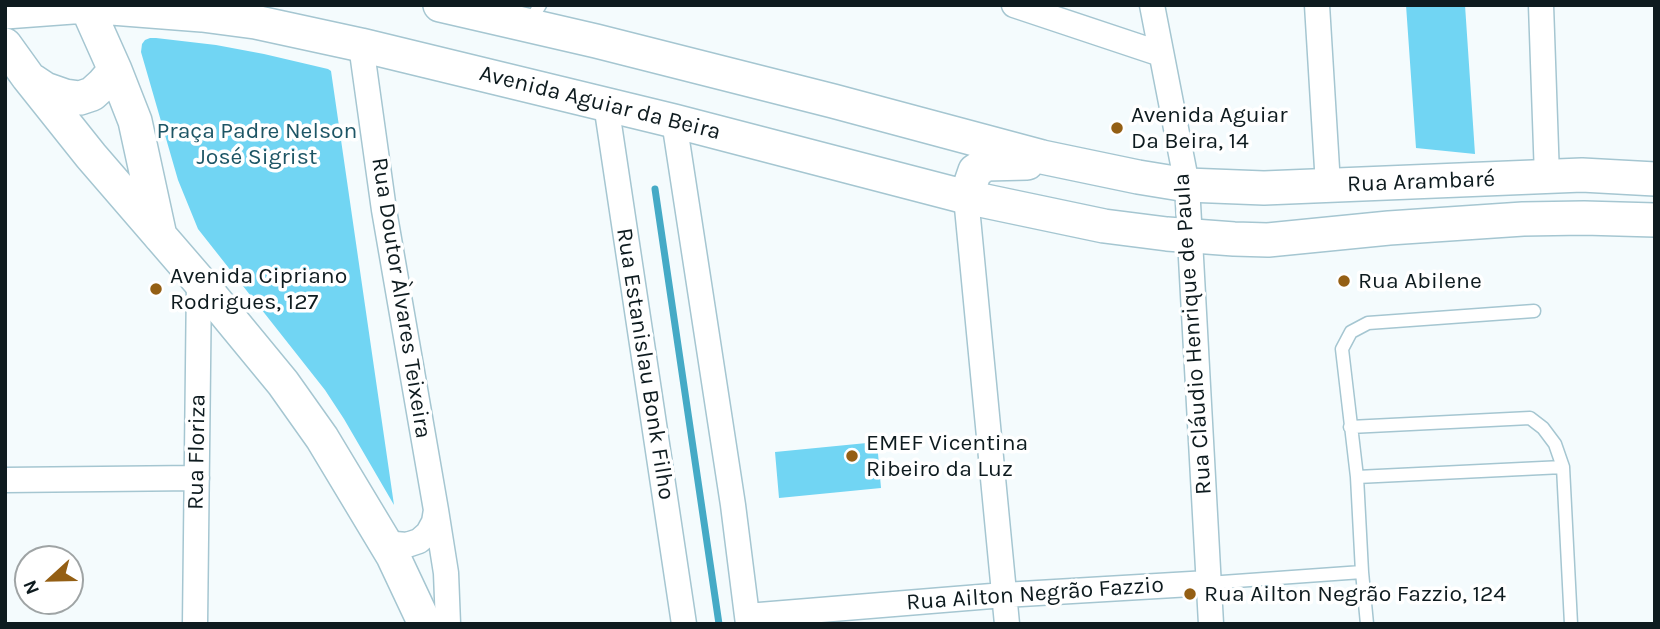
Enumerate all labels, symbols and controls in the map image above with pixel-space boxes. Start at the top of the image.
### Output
street label: Avenida Aguiar da Beira [477,60,723,146]
place label: Avenida Aguiar Da Beira, 14 [1131,101,1288,155]
park label: Praça Padre Nelson José Sigrist [157,117,357,171]
marker: Avenida Aguiar Da Beira, 14 [1109,120,1125,136]
street label: Rua Doutor Àlvares Teixeira [365,155,437,441]
street label: Rua Arambaré [1346,166,1496,198]
street label: Rua Cláudio Henrique de Paula [1168,172,1218,496]
street label: Rua Estanislau Bonk Filho [610,226,680,502]
place label: Avenida Cipriano Rodrigues, 127 [170,262,347,316]
place label: Rua Abilene [1358,267,1482,295]
marker: Rua Abilene [1336,273,1352,289]
marker: Avenida Cipriano Rodrigues, 127 [148,281,164,297]
street label: Rua Floriza [182,394,212,510]
place label: EMEF Vicentina Ribeiro da Luz [866,429,1028,483]
marker: EMEF Vicentina Ribeiro da Luz [844,448,860,464]
north arrow [14,545,84,615]
street label: Rua Ailton Negrão Fazzio [905,571,1165,617]
text: N [19,577,44,598]
place label: Rua Ailton Negrão Fazzio, 124 [1204,580,1506,608]
marker: Rua Ailton Negrão Fazzio, 124 [1182,586,1198,602]

